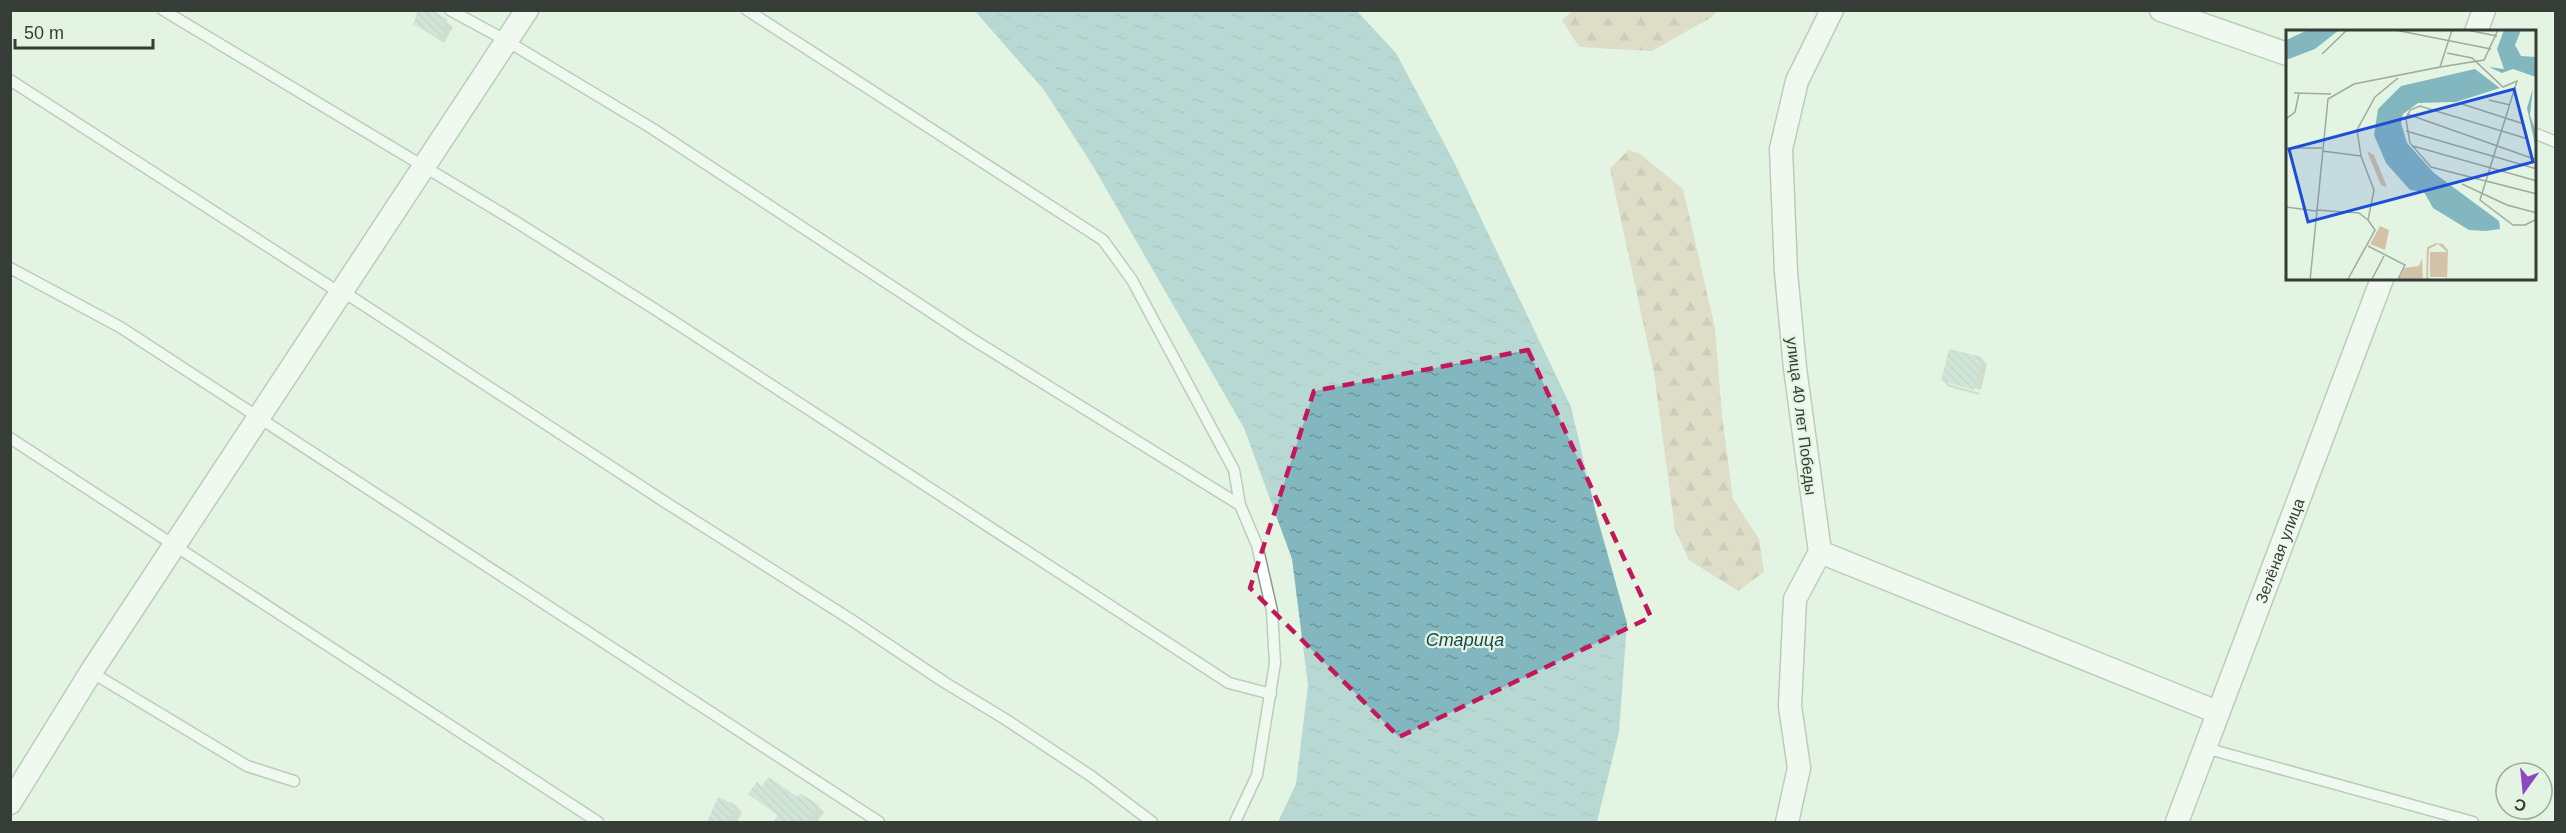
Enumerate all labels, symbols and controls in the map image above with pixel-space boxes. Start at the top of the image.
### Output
scale bar [15,12,153,50]
text: 50 m [24,23,64,43]
inset map [2286,30,2536,280]
street label: улица 40 лет Победы [1783,336,1820,496]
street label: Зелёная улица [2252,496,2308,606]
water label: Старица [1426,630,1504,650]
north arrow [2494,761,2554,821]
text: С [2512,795,2528,815]

